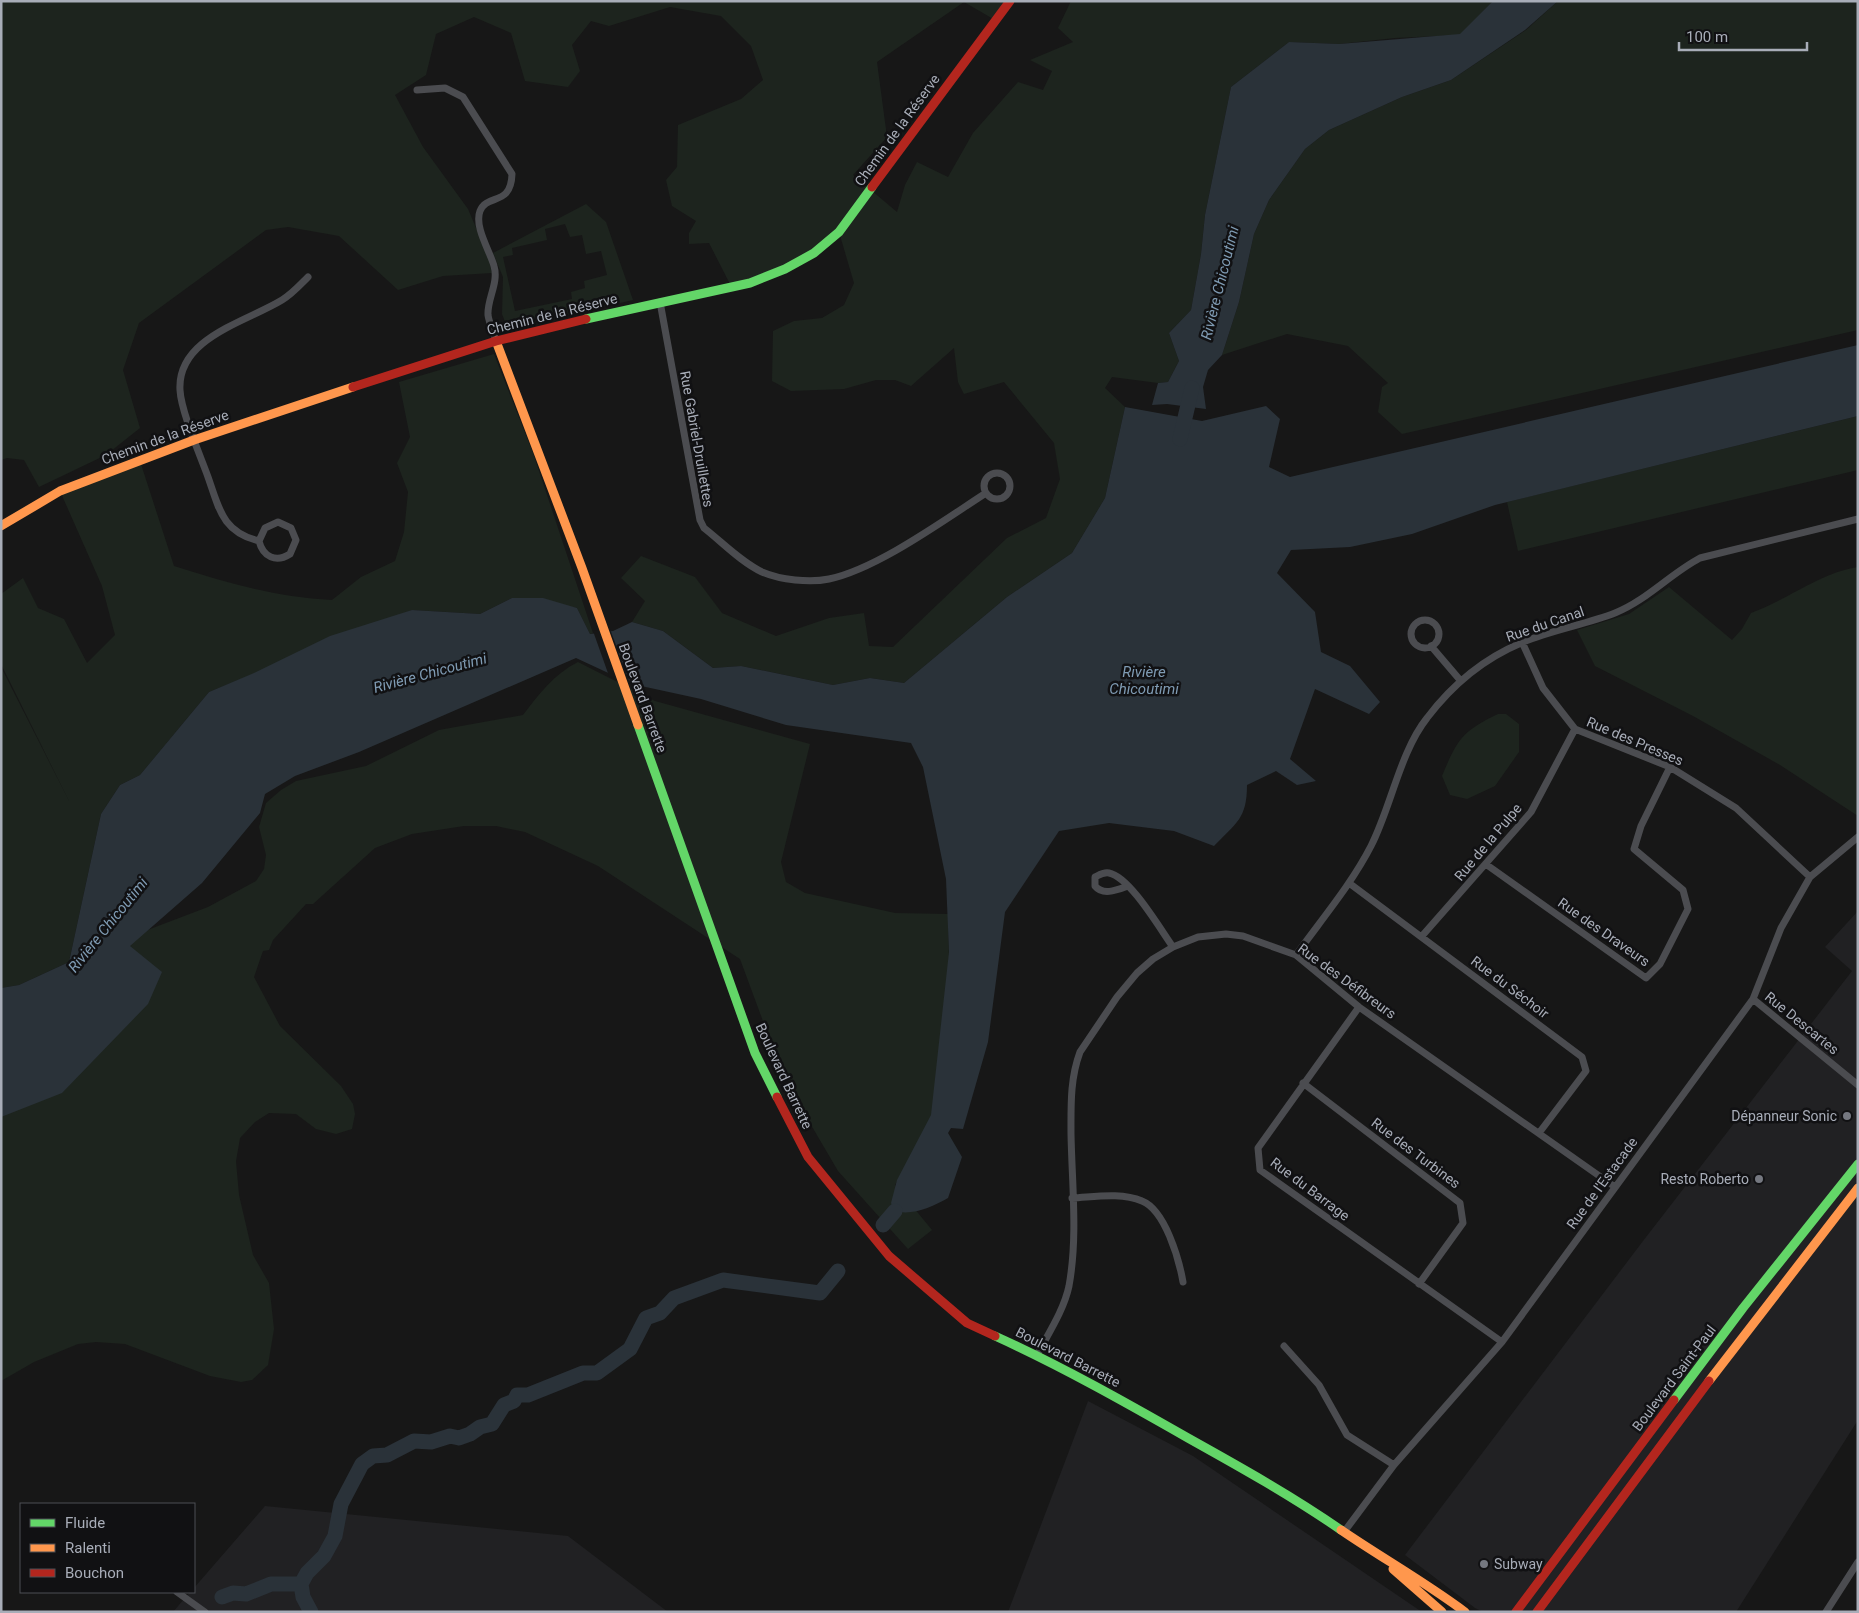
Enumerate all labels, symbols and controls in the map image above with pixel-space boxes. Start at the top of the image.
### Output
scale bar [1679,20,1806,52]
text: 100 m [1686,28,1728,46]
street label: Chemin de la Réserve [851,71,943,189]
water label: Rivière Chicoutimi [1197,224,1243,342]
street label: Chemin de la Réserve [485,290,619,338]
street label: Rue Gabriel-Druillettes [677,370,717,508]
street label: Chemin de la Réserve [99,407,231,467]
street label: Rue du Canal [1504,603,1586,645]
street label: Boulevard Barrette [616,641,670,755]
water label: Rivière Chicoutimi [371,649,489,697]
water label: Rivière Chicoutimi [1109,663,1179,698]
street label: Rue des Presses [1584,713,1686,769]
street label: Rue de la Pulpe [1451,800,1525,884]
water label: Rivière Chicoutimi [64,874,152,976]
street label: Rue des Draveurs [1555,894,1653,970]
street label: Rue des Défibreurs [1295,940,1399,1022]
street label: Rue du Séchoir [1468,953,1552,1022]
street label: Rue Descartes [1762,988,1842,1058]
street label: Boulevard Barrette [752,1020,816,1132]
place label: Dépanneur Sonic [1731,1108,1837,1124]
marker: Dépanneur Sonic [1841,1110,1853,1122]
street label: Rue des Turbines [1369,1114,1463,1192]
street label: Rue de l'Estacade [1563,1134,1641,1232]
street label: Rue du Barrage [1267,1154,1353,1224]
place label: Resto Roberto [1660,1171,1749,1187]
marker: Resto Roberto [1753,1173,1765,1185]
street label: Boulevard Saint-Paul [1629,1322,1719,1434]
street label: Boulevard Barrette [1013,1324,1123,1390]
legend [20,1503,195,1593]
text: Fluide [65,1514,105,1532]
text: Ralenti [65,1539,111,1557]
place label: Subway [1494,1556,1543,1572]
marker: Subway [1478,1558,1490,1570]
text: Bouchon [65,1564,124,1582]

